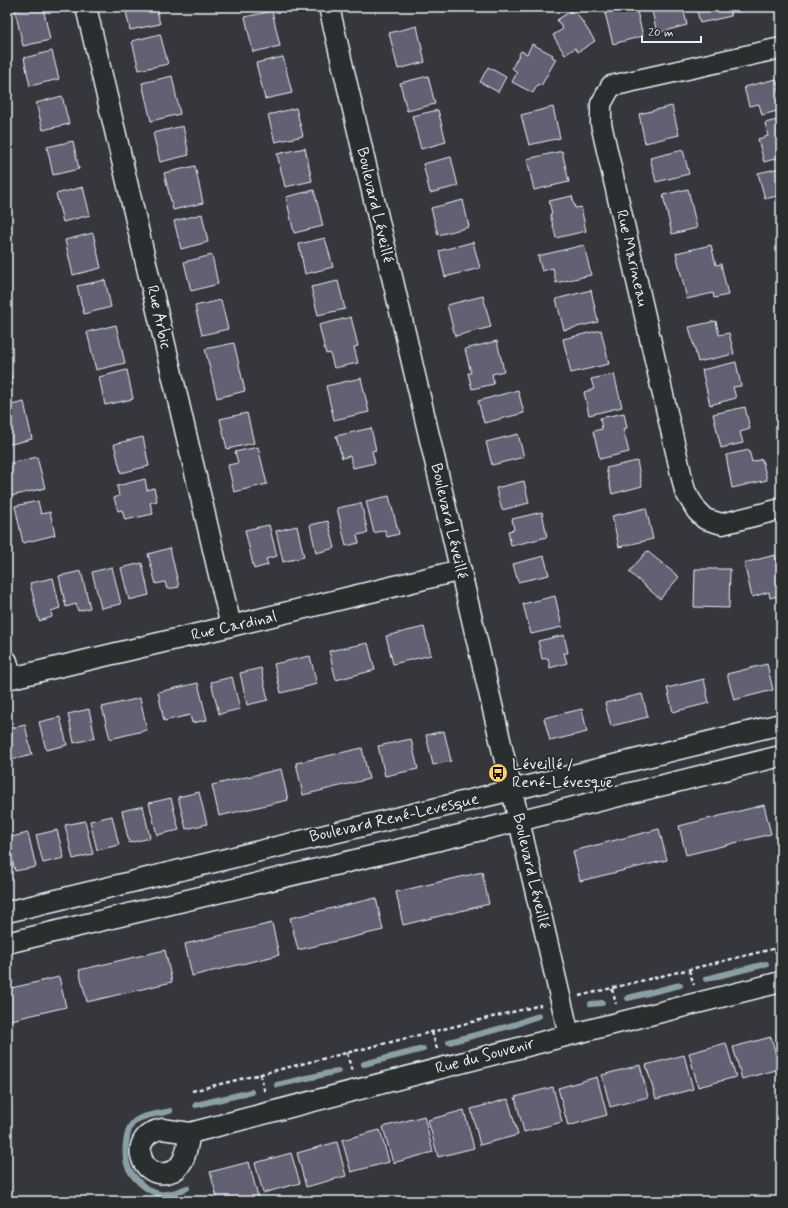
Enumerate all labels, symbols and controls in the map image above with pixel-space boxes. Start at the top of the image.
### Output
scale bar [642,18,701,44]
text: 20 m [648,25,674,41]
street label: Boulevard Léveillé [352,145,398,265]
street label: Rue Marineau [611,208,653,308]
street label: Rue Arbic [142,283,176,351]
street label: Boulevard Léveillé [426,461,472,581]
street label: Rue Cardinal [189,606,279,646]
place label: Léveillé / René-Lévesque [512,754,614,793]
bus stop icon: Léveillé / René-Lévesque [487,762,509,784]
street label: Boulevard René-Levesque [307,788,481,848]
street label: Boulevard Léveillé [508,811,554,931]
street label: Rue du Souvenir [433,1033,537,1079]

